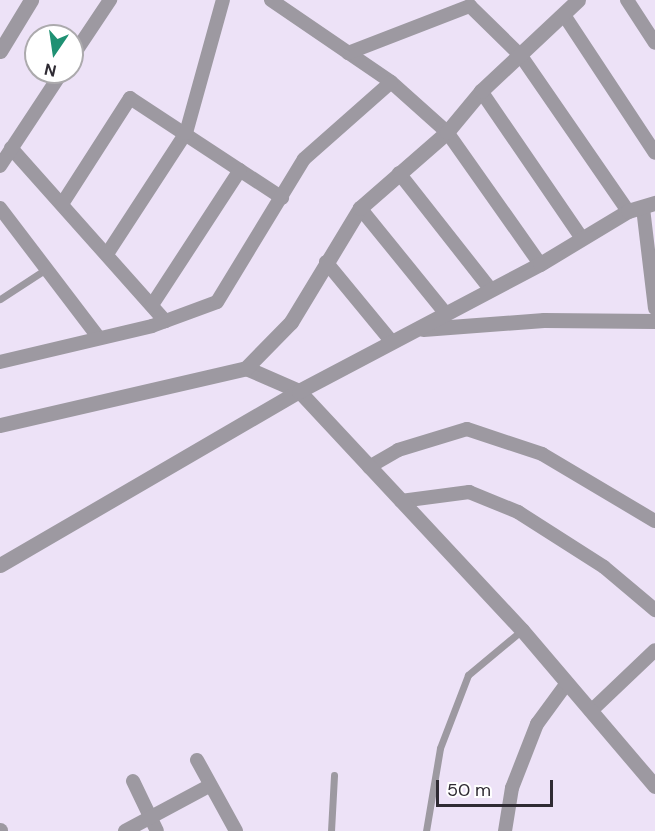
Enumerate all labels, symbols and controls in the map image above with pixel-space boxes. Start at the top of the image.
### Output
north arrow [24,24,84,84]
text: N [42,59,58,82]
scale bar [439,768,556,806]
text: 50 m [447,778,491,802]

